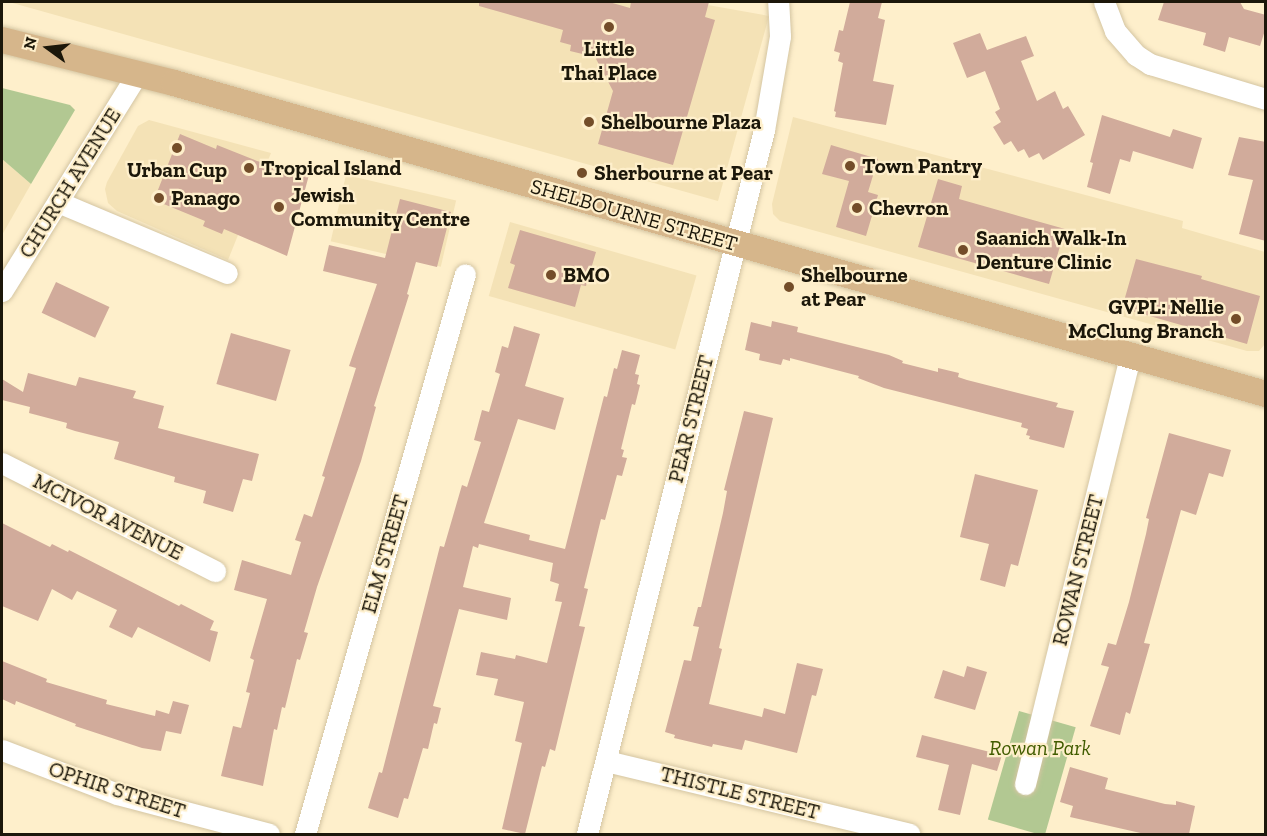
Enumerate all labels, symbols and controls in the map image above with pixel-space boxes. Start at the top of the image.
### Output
north arrow [18,18,78,78]
marker: Little Thai Place [602,20,616,34]
text: N [19,35,41,52]
place label: Little Thai Place [561,36,657,86]
street label: CHURCH AVENUE [14,103,126,263]
place label: Shelbourne Plaza [601,109,761,135]
marker: Shelbourne Plaza [582,115,596,129]
marker: Urban Cup [170,141,184,155]
place label: Town Pantry [862,153,982,179]
place label: Tropical Island [261,155,402,181]
place label: Urban Cup [127,157,227,183]
marker: Town Pantry [843,159,857,173]
place label: Sherbourne at Pear [594,160,773,186]
marker: Tropical Island [242,161,256,175]
marker: Sherbourne at Pear [575,166,589,180]
street label: SHELBOURNE STREET [528,173,740,257]
place label: Jewish Community Centre [291,182,470,232]
place label: Panago [171,185,240,211]
marker: Panago [152,191,166,205]
place label: Chevron [869,195,948,221]
marker: Jewish Community Centre [272,200,286,214]
marker: Chevron [850,201,864,215]
place label: Saanich Walk-In Denture Clinic [976,225,1127,275]
marker: Saanich Walk-In Denture Clinic [954,241,972,259]
place label: BMO [563,262,610,288]
place label: Shelbourne at Pear [801,262,908,312]
marker: BMO [544,268,558,282]
marker: Shelbourne at Pear [782,280,796,294]
place label: GVPL: Nellie McClung Branch [1068,294,1224,344]
marker: GVPL: Nellie McClung Branch [1229,312,1243,326]
street label: PEAR STREET [663,353,719,485]
street label: MCIVOR AVENUE [29,468,187,566]
street label: ELM STREET [356,492,414,616]
street label: ROWAN STREET [1047,492,1109,648]
park label: Rowan Park [989,735,1091,761]
street label: OPHIR STREET [46,756,188,824]
street label: THISTLE STREET [658,761,822,825]

